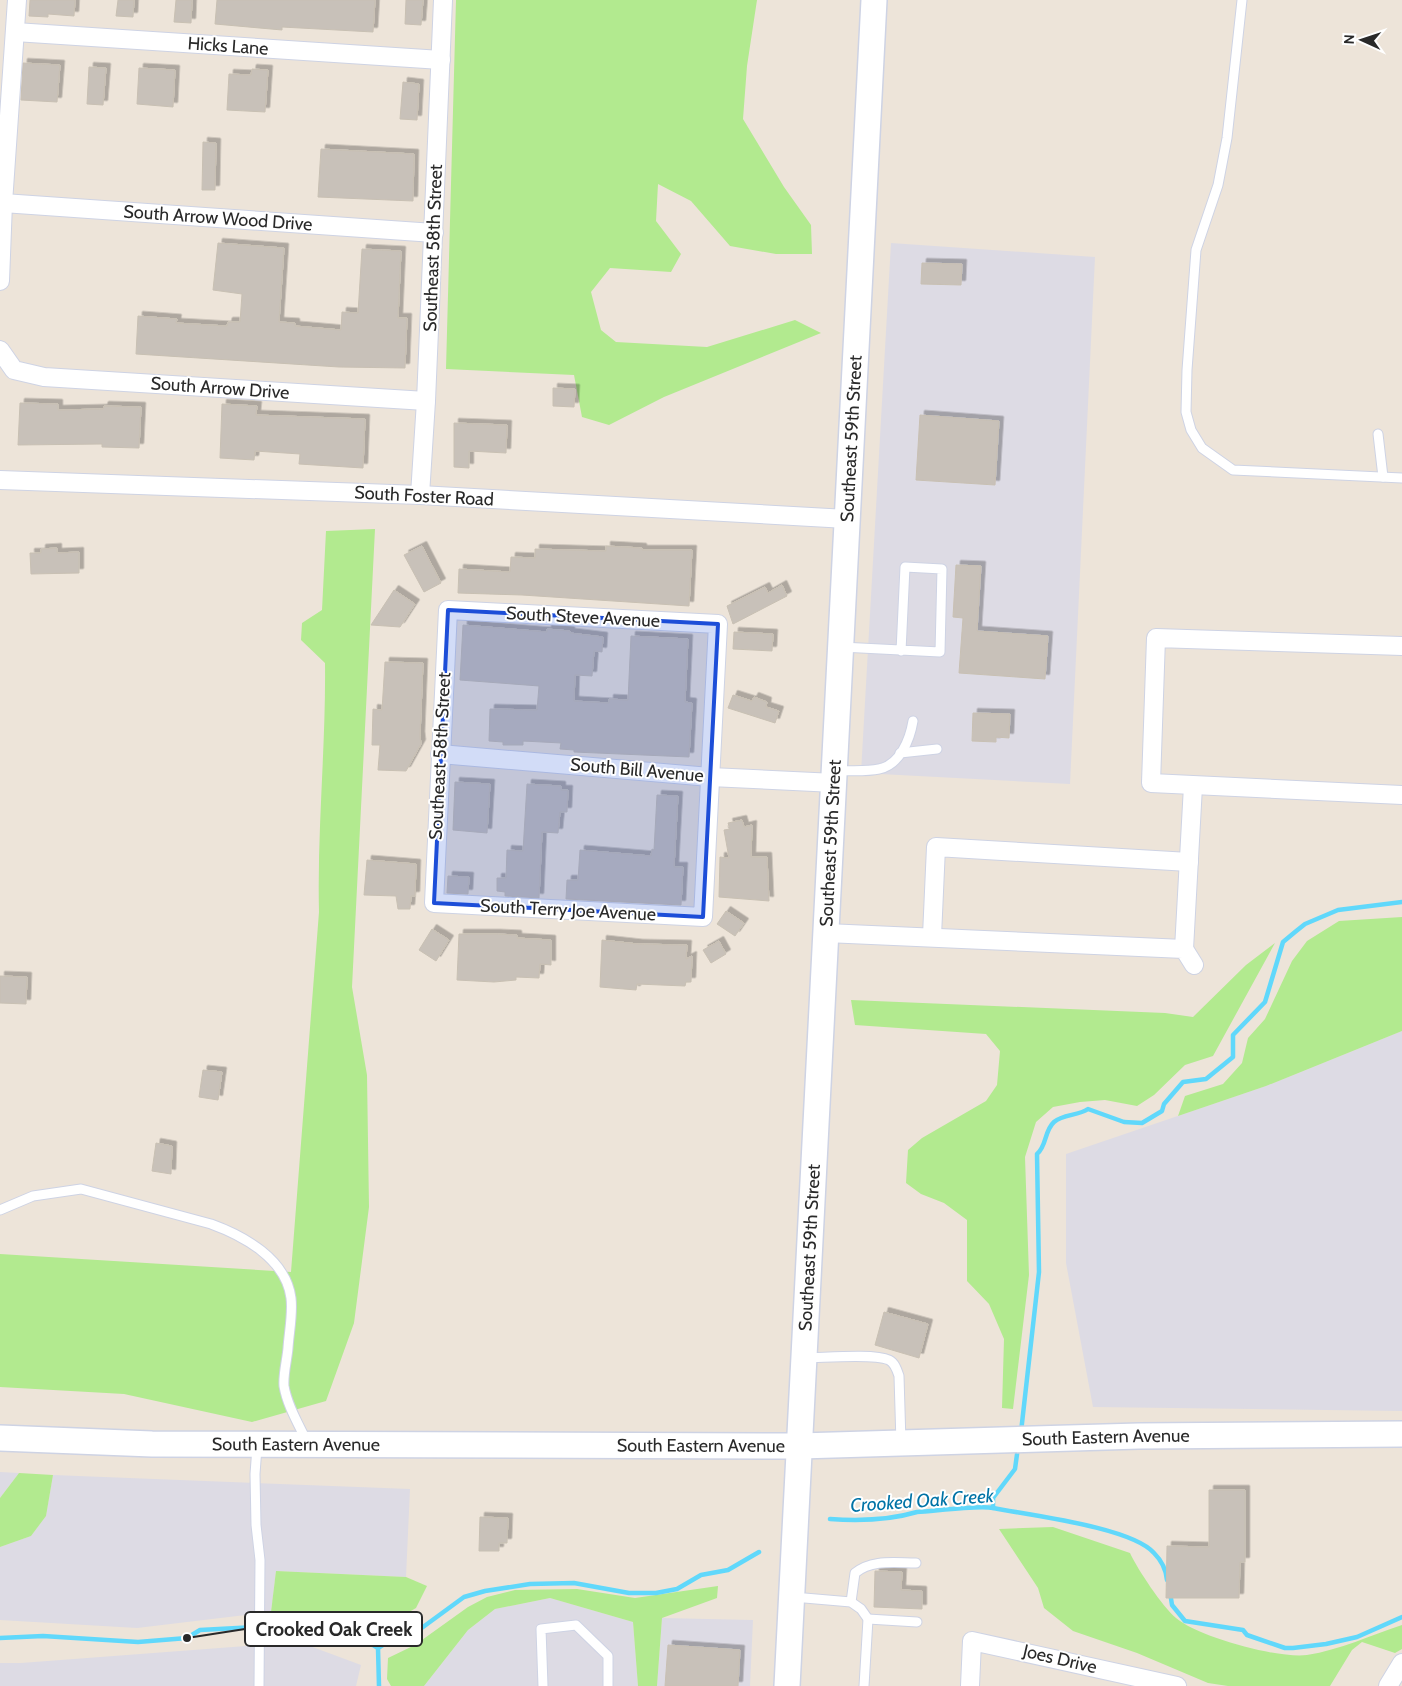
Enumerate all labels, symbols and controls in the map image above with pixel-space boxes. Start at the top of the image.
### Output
north arrow [1337,15,1387,65]
street label: Hicks Lane [187,32,269,60]
text: N [1340,34,1358,45]
street label: Southeast 58th Street [419,164,447,332]
street label: South Arrow Wood Drive [123,200,313,236]
street label: Southeast 59th Street [836,355,867,523]
street label: South Arrow Drive [150,372,290,404]
street label: South Foster Road [354,481,494,511]
street label: South Steve Avenue [505,602,661,632]
street label: Southeast 58th Street [425,672,455,840]
street label: South Bill Avenue [569,753,705,787]
street label: Southeast 59th Street [815,759,846,927]
street label: South Terry Joe Avenue [479,894,657,926]
street label: Southeast 59th Street [794,1163,825,1332]
street label: South Eastern Avenue [1021,1425,1190,1450]
street label: South Eastern Avenue [212,1433,380,1456]
street label: South Eastern Avenue [617,1434,785,1457]
water label: Crooked Oak Creek [850,1484,995,1517]
callout: Crooked Oak Creek [245,1612,422,1646]
text: Crooked Oak Creek [256,1618,413,1641]
street label: Joes Drive [1020,1640,1099,1678]

